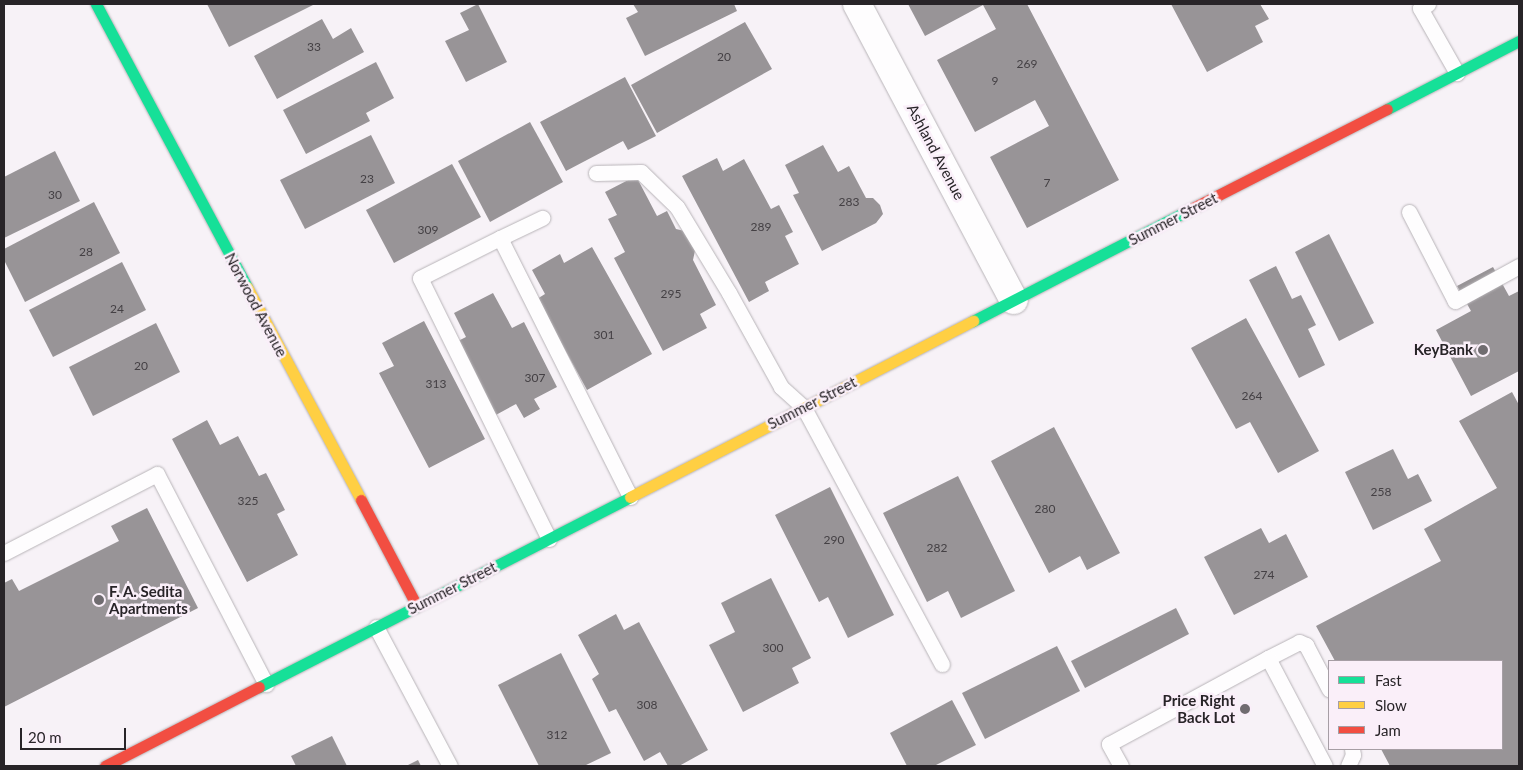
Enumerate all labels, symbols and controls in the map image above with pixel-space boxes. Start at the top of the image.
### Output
house number: 33 [307,40,321,54]
house number: 20 [717,50,731,64]
house number: 269 [1017,57,1037,71]
house number: 9 [992,74,998,88]
street label: Ashland Avenue [903,101,969,203]
house number: 23 [360,172,374,186]
house number: 7 [1044,176,1050,190]
house number: 30 [48,188,62,202]
street label: Summer Street [1125,189,1221,249]
house number: 283 [839,195,859,209]
house number: 289 [751,220,771,234]
house number: 309 [418,223,438,237]
house number: 28 [79,245,93,259]
street label: Norwood Avenue [221,250,291,360]
house number: 295 [661,287,681,301]
house number: 24 [110,302,124,316]
house number: 301 [594,328,614,342]
place label: KeyBank [1414,341,1473,359]
marker: KeyBank [1477,344,1489,356]
house number: 20 [134,359,148,373]
house number: 307 [525,371,545,385]
street label: Summer Street [764,373,860,433]
house number: 313 [426,377,446,391]
house number: 264 [1242,389,1262,403]
house number: 258 [1371,485,1391,499]
house number: 325 [238,494,258,508]
house number: 280 [1035,502,1055,516]
house number: 290 [824,533,844,547]
house number: 282 [927,541,947,555]
street label: Summer Street [404,558,500,618]
house number: 274 [1254,568,1274,582]
place label: F. A. Sedita Apartments [109,582,188,617]
marker: F. A. Sedita Apartments [93,594,105,606]
house number: 300 [763,641,783,655]
legend [1328,660,1503,750]
text: Fast [1375,671,1402,689]
place label: Price Right Back Lot [1162,691,1235,726]
text: Slow [1375,696,1407,714]
house number: 308 [637,698,657,712]
marker: Price Right Back Lot [1239,703,1251,715]
scale bar [22,718,129,750]
text: Jam [1375,721,1401,739]
text: 20 m [28,728,62,746]
house number: 312 [547,728,567,742]

